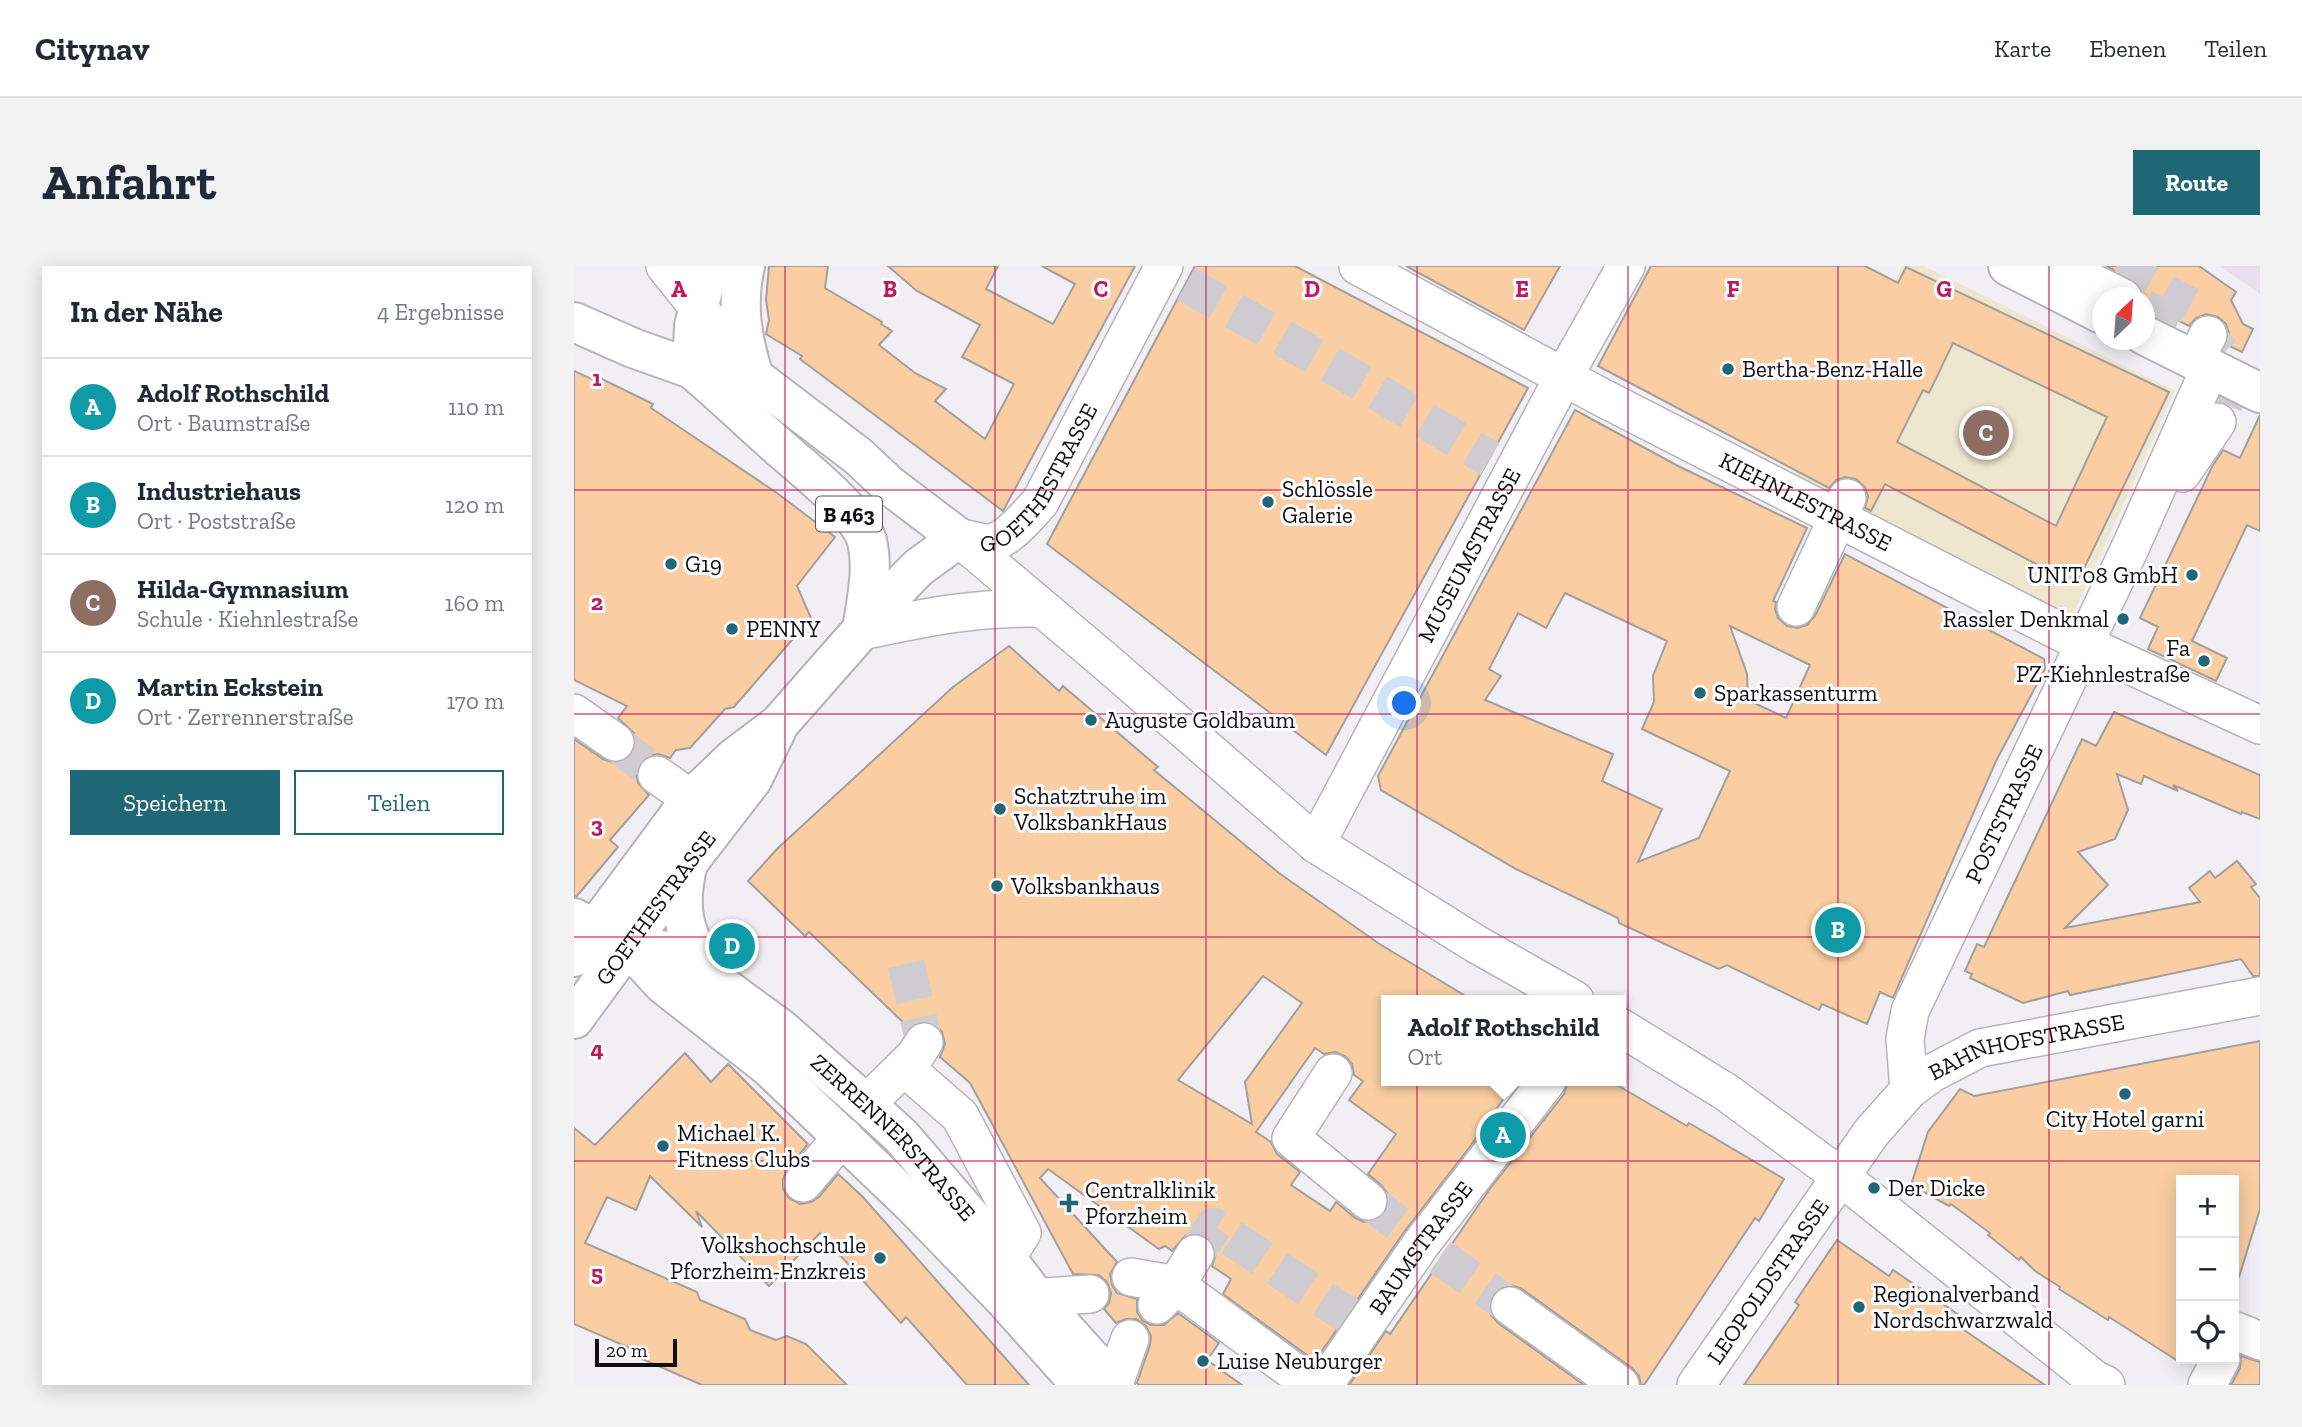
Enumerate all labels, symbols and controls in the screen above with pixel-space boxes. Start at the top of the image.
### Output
text: Citynav [35,29,150,68]
text: Karte [1994,34,2051,63]
text: Ebenen [2089,34,2166,63]
text: Teilen [2204,34,2267,63]
button: Route [2133,150,2260,215]
text: Anfahrt [42,153,216,212]
text: A [671,275,687,303]
text: B [883,275,897,303]
text: C [1094,275,1108,303]
text: D [1304,275,1320,303]
text: E [1515,275,1529,303]
text: F [1726,275,1740,303]
text: G [1936,275,1952,303]
north arrow [2092,287,2155,350]
text: In der Nähe [70,294,223,330]
text: 4 Ergebnisse [377,298,504,326]
place label: Bertha-Benz-Halle [1742,355,1923,383]
marker: Bertha-Benz-Halle [1720,361,1736,377]
text: 1 [592,364,602,392]
text: Adolf Rothschild [137,377,329,409]
text: A [85,393,101,421]
text: 110 m [448,393,504,421]
street label: GOETHESTRASSE [979,399,1103,557]
pin: C [1963,407,2009,459]
text: Ort · Baumstraße [137,409,310,437]
street label: KIEHNLESTRASSE [1715,446,1897,557]
street label: MUSEUMSTRASSE [1412,463,1527,647]
text: Industriehaus [137,475,301,507]
place label: Schlössle Galerie [1282,475,1373,529]
text: B [86,491,100,519]
text: 120 m [445,491,504,519]
marker: Schlössle Galerie [1260,494,1276,510]
road number: B 463 [816,496,882,532]
text: Ort · Poststraße [137,507,296,535]
place label: G19 [685,550,722,578]
marker: G19 [663,556,679,572]
place label: UNIT08 GmbH [2027,561,2178,589]
marker: UNIT08 GmbH [2184,567,2200,583]
text: Hilda-Gymnasium [137,573,348,605]
text: 2 [591,588,603,616]
text: C [86,589,100,617]
text: 160 m [445,589,504,617]
text: Schule · Kiehnlestraße [137,605,358,633]
place label: Rassler Denkmal [1943,605,2109,633]
marker: Rassler Denkmal [2115,611,2131,627]
place label: PENNY [746,615,822,643]
marker: PENNY [724,621,740,637]
place label: Fa PZ-Kiehnlestraße [2016,634,2190,688]
marker: Fa PZ-Kiehnlestraße [2196,653,2212,669]
text: Martin Eckstein [137,671,323,703]
place label: Sparkassenturm [1714,679,1878,707]
marker: Sparkassenturm [1692,685,1708,701]
your location [1387,686,1421,720]
text: D [85,687,101,715]
text: 170 m [446,687,504,715]
text: Ort · Zerrennerstraße [137,703,354,731]
place label: Auguste Goldbaum [1105,706,1295,734]
marker: Auguste Goldbaum [1083,712,1099,728]
street label: POSTSTRASSE [1959,740,2049,888]
button: Speichern [70,770,280,835]
button: Teilen [294,770,504,835]
place label: Schatztruhe im VolksbankHaus [1013,782,1167,836]
marker: Schatztruhe im VolksbankHaus [992,801,1008,817]
text: 3 [591,811,603,839]
street label: GOETHESTRASSE [590,825,722,990]
place label: Volksbankhaus [1010,872,1160,900]
marker: Volksbankhaus [989,878,1005,894]
pin: B [1815,904,1861,956]
pin: D [709,920,755,972]
popup [1381,995,1626,1086]
street label: BAHNHOFSTRASSE [1924,1007,2127,1086]
text: Adolf Rothschild [1407,1011,1600,1043]
text: 4 [590,1035,604,1063]
text: Ort [1407,1043,1442,1071]
street label: ZERRENNERSTRASSE [805,1048,982,1227]
marker: City Hotel garni [2117,1086,2133,1102]
place label: City Hotel garni [2046,1105,2204,1133]
pin: A [1480,1109,1526,1161]
place label: Michael K. Fitness Clubs [677,1119,810,1173]
marker: Michael K. Fitness Clubs [655,1138,671,1154]
place label: Der Dicke [1888,1174,1985,1202]
street label: BAUMSTRASSE [1363,1175,1478,1320]
map controls [2176,1175,2239,1364]
button: + [2176,1175,2239,1238]
place label: Centralklinik Pforzheim [1085,1176,1215,1230]
marker: Der Dicke [1866,1180,1882,1196]
marker: Centralklinik Pforzheim [1059,1193,1079,1213]
street label: LEOPOLDSTRASSE [1701,1194,1835,1369]
place label: Volkshochschule Pforzheim-Enzkreis [670,1231,866,1285]
button: − [2176,1238,2239,1301]
marker: Volkshochschule Pforzheim-Enzkreis [872,1250,888,1266]
text: 5 [591,1259,603,1287]
place label: Regionalverband Nordschwarzwald [1873,1280,2054,1334]
marker: Regionalverband Nordschwarzwald [1851,1299,1867,1315]
button: locate [2176,1301,2239,1364]
scale bar [595,1336,677,1368]
text: 20 m [606,1339,647,1362]
place label: Luise Neuburger [1217,1347,1383,1375]
marker: Luise Neuburger [1195,1353,1211,1369]

